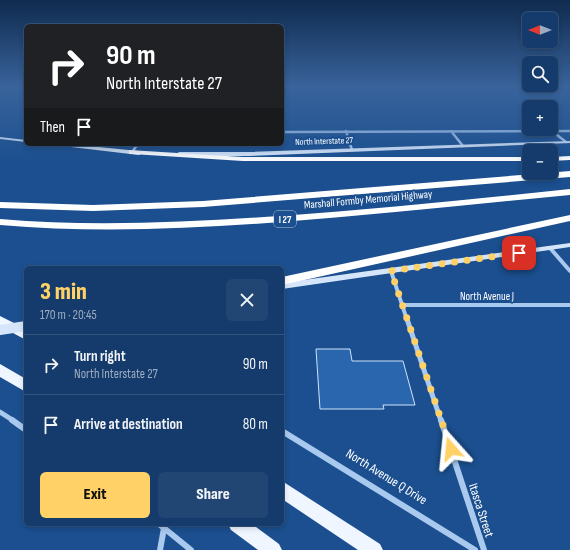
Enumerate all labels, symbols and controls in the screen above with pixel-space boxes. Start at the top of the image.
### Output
north arrow [522,12,558,48]
map controls [522,12,558,180]
text: 90 m [106,39,156,72]
icon: right [40,40,92,92]
button: search [522,56,558,92]
text: North Interstate 27 [106,73,222,94]
button: + [522,100,558,136]
icon: arrive [73,116,95,138]
text: Then [40,118,65,137]
street label: North Interstate 27 [295,135,354,148]
button: − [522,144,558,180]
street label: Marshall Formby Memorial Highway [303,187,433,212]
road number: I 27 [274,211,296,227]
pin [502,236,536,270]
icon: arrive [508,242,530,264]
text: 3 min [40,277,87,306]
button: close [226,279,268,321]
street label: North Avenue J [460,290,514,303]
text: 170 m · 20:45 [40,307,97,323]
text: Turn right [74,347,126,366]
icon: right [40,354,62,376]
text: 90 m [243,355,268,374]
text: North Interstate 27 [74,366,158,382]
icon: arrive [40,414,62,436]
text: Arrive at destination [74,415,183,434]
text: 80 m [243,415,268,434]
position arrow [430,428,472,470]
street label: North Avenue Q Drive [343,446,430,508]
button: Exit [40,472,150,518]
button: Share [158,472,268,518]
street label: Itasca Street [465,481,497,539]

